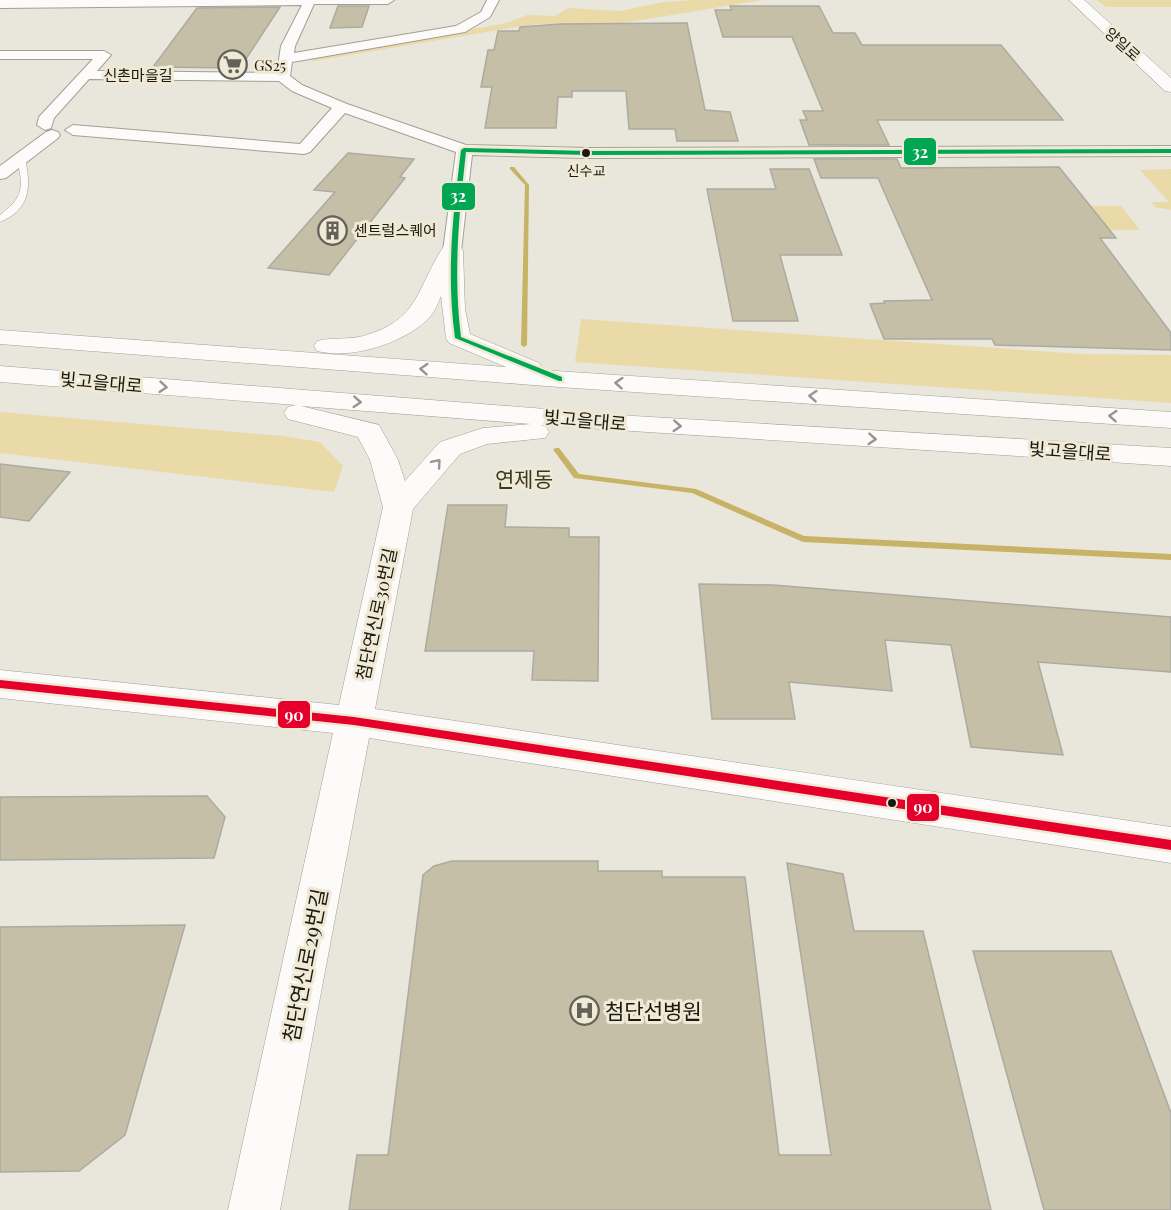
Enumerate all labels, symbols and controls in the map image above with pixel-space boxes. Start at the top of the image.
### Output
street label: 양일로 [1101,23,1145,65]
supermarket icon: GS25 [217,49,249,81]
place label: GS25 [254,55,286,75]
street label: 신촌마을길 [103,65,173,85]
line badge: 32 [903,137,937,166]
text: 32 [912,141,928,162]
marker: 신수교 [580,147,592,159]
place label: 신수교 [567,161,605,180]
line badge: 32 [441,182,476,211]
text: 32 [450,185,466,206]
building icon: 센트럴스퀘어 [317,214,349,246]
place label: 센트럴스퀘어 [354,220,437,240]
one-way arrow [420,363,429,376]
street label: 빛고을대로 [59,366,143,398]
one-way arrow [614,377,623,390]
one-way arrow [158,380,167,393]
one-way arrow [809,390,818,403]
one-way arrow [353,395,362,408]
street label: 빛고을대로 [543,404,627,436]
one-way arrow [1108,409,1117,422]
one-way arrow [673,420,682,433]
one-way arrow [868,432,877,445]
street label: 빛고을대로 [1028,436,1112,466]
one-way arrow [430,459,441,470]
district label: 연제동 [495,464,553,492]
street label: 첨단연신로30번길 [350,546,402,682]
line badge: 90 [277,700,311,729]
text: 90 [284,704,304,725]
line badge: 90 [906,793,940,822]
text: 90 [913,796,933,817]
unlabelled marker [886,797,898,809]
street label: 첨단연신로29번길 [275,886,333,1044]
hospital icon: 첨단선병원 [568,994,600,1026]
place label: 첨단선병원 [605,996,702,1024]

